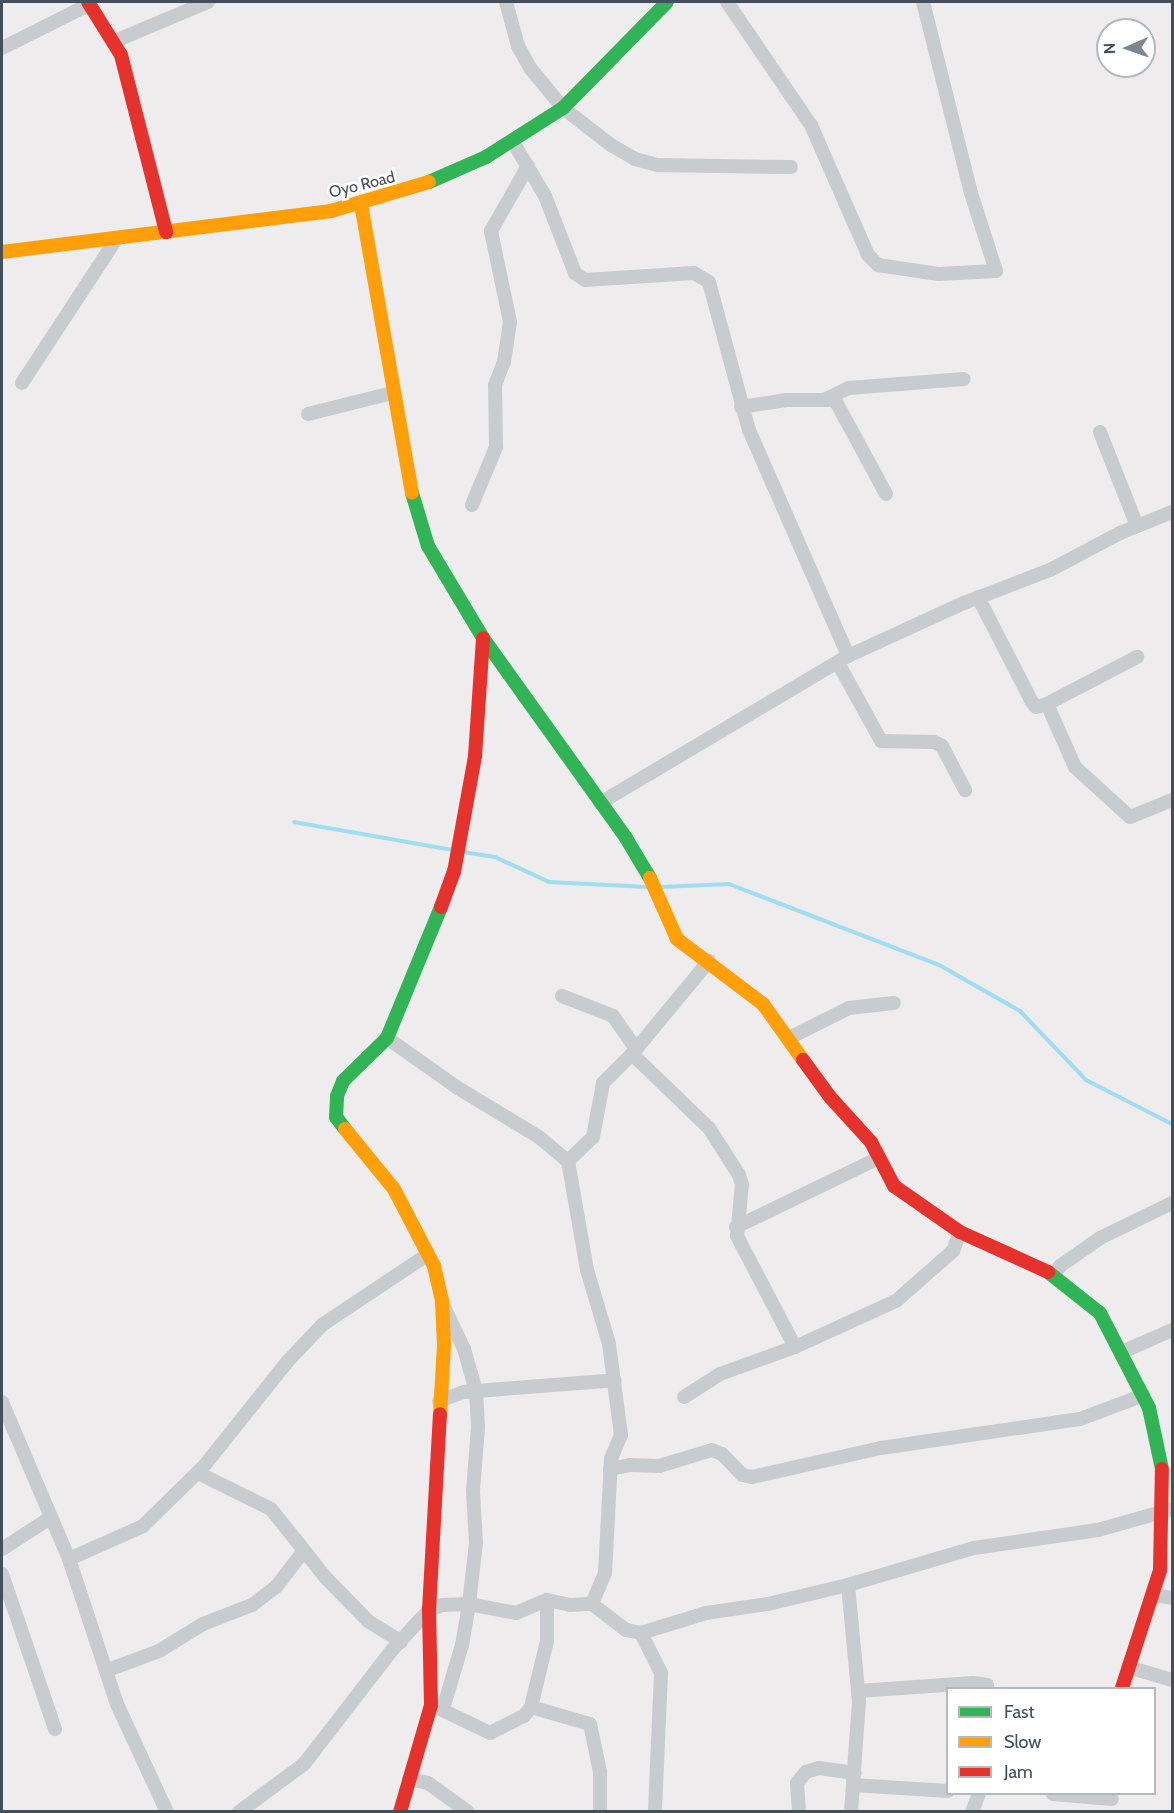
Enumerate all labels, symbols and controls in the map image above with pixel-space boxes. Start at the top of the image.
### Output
north arrow [1096,18,1156,78]
text: N [1100,43,1119,55]
street label: Oyo Road [327,168,397,202]
legend [946,1687,1156,1795]
text: Fast [1004,1701,1035,1723]
text: Slow [1004,1731,1041,1753]
text: Jam [1004,1761,1033,1783]

